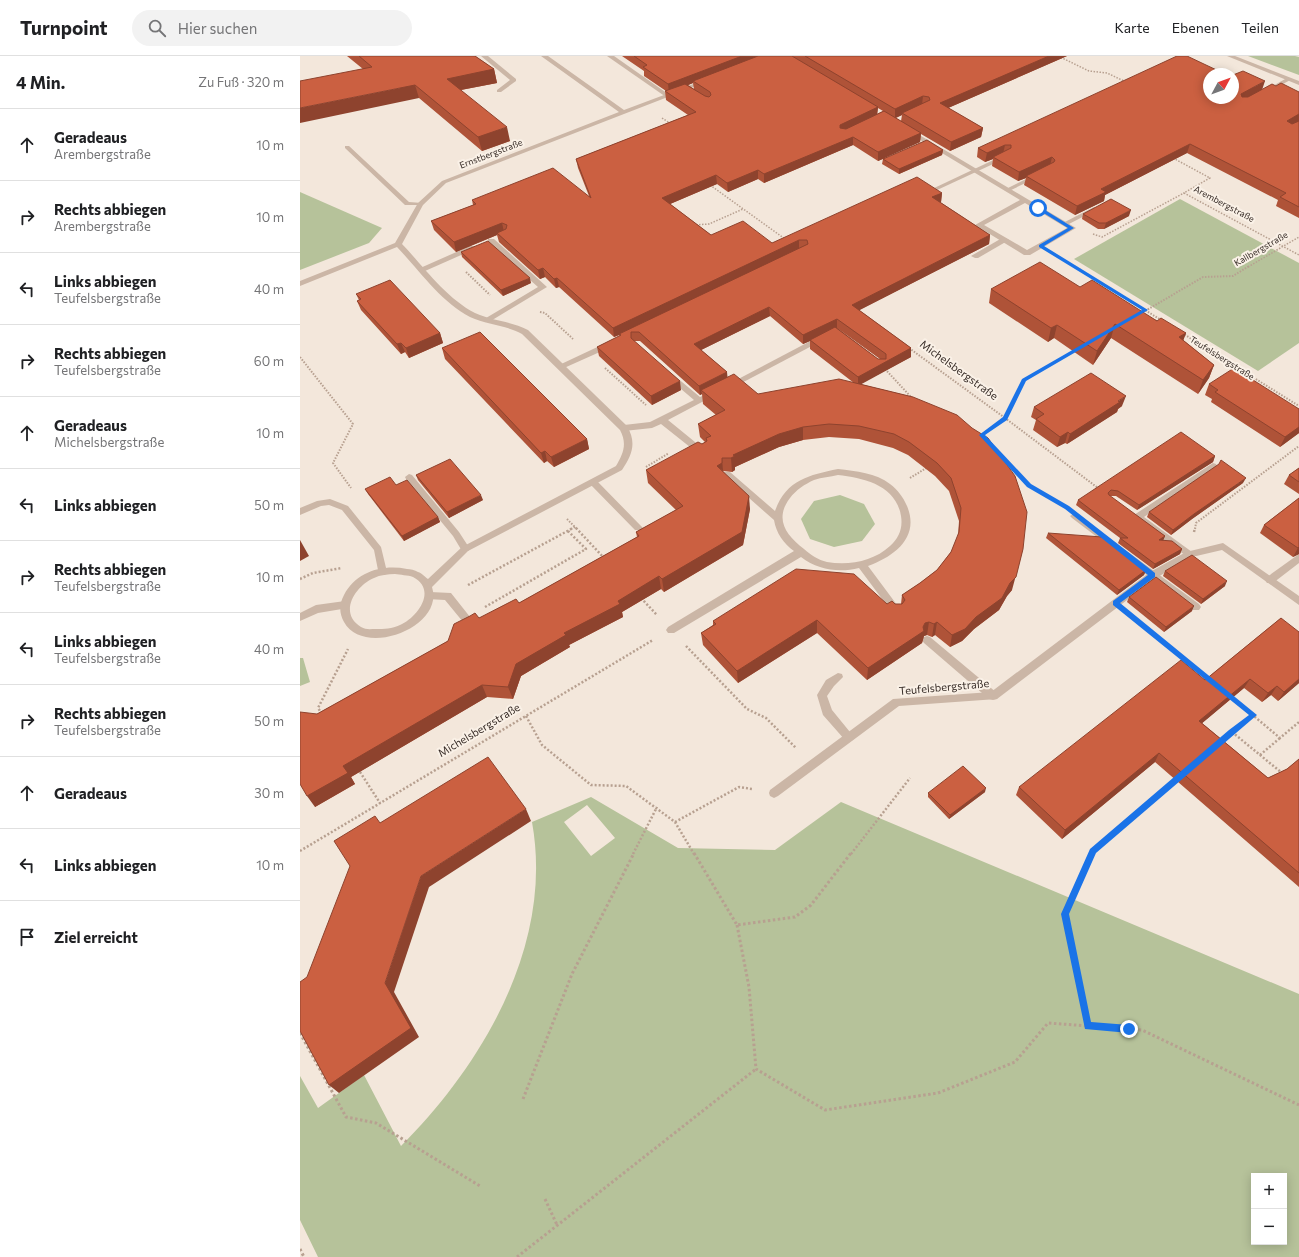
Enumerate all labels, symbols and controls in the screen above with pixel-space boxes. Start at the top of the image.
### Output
search box [132,10,412,46]
text: Turnpoint [20,16,108,39]
icon: search [146,17,168,39]
text: Hier suchen [178,19,257,37]
text: Karte [1114,19,1150,36]
text: Ebenen [1172,19,1219,36]
text: Teilen [1241,19,1279,36]
north arrow [1203,68,1239,104]
text: 4 Min. [16,72,65,93]
text: Zu Fuß · 320 m [198,74,284,90]
text: Geradeaus [54,128,127,146]
icon: ahead [16,134,38,156]
street label: Ernstbergstraße [458,136,524,171]
text: 10 m [256,137,284,153]
text: Arembergstraße [54,146,151,162]
street label: Arembergstraße [1192,183,1257,224]
route start [1029,199,1047,217]
text: Rechts abbiegen [54,200,166,218]
icon: right [16,206,38,228]
text: 10 m [256,209,284,225]
text: Arembergstraße [54,218,151,234]
street label: Kallbergstraße [1232,229,1290,268]
text: Links abbiegen [54,272,156,290]
icon: left [16,278,38,300]
text: 40 m [254,281,284,297]
text: Teufelsbergstraße [54,290,161,306]
street label: Teufelsbergstraße [1188,333,1257,382]
street label: Michelsbergstraße [918,337,1001,402]
text: Rechts abbiegen [54,344,166,362]
icon: right [16,350,38,372]
text: 60 m [254,353,284,369]
text: Teufelsbergstraße [54,362,161,378]
text: Geradeaus [54,416,127,434]
icon: ahead [16,422,38,444]
text: 10 m [256,425,284,441]
text: Michelsbergstraße [54,434,164,450]
icon: left [16,494,38,516]
text: Links abbiegen [54,496,156,514]
text: 50 m [254,497,284,513]
text: Rechts abbiegen [54,560,166,578]
icon: right [16,566,38,588]
text: 10 m [256,569,284,585]
text: Teufelsbergstraße [54,578,161,594]
text: Links abbiegen [54,632,156,650]
icon: left [16,638,38,660]
text: 40 m [254,641,284,657]
text: Teufelsbergstraße [54,650,161,666]
street label: Teufelsbergstraße [898,676,990,697]
street label: Michelsbergstraße [435,700,522,759]
text: Rechts abbiegen [54,704,166,722]
icon: right [16,710,38,732]
text: 50 m [254,713,284,729]
text: Teufelsbergstraße [54,722,161,738]
icon: ahead [16,782,38,804]
text: Geradeaus [54,784,127,802]
text: 30 m [254,785,284,801]
icon: left [16,854,38,876]
text: Links abbiegen [54,856,156,874]
text: 10 m [256,857,284,873]
icon: arrive [16,926,38,948]
text: Ziel erreicht [54,928,138,946]
route end [1120,1020,1138,1038]
map controls [1251,1173,1287,1245]
button: + [1251,1173,1287,1209]
button: − [1251,1209,1287,1245]

